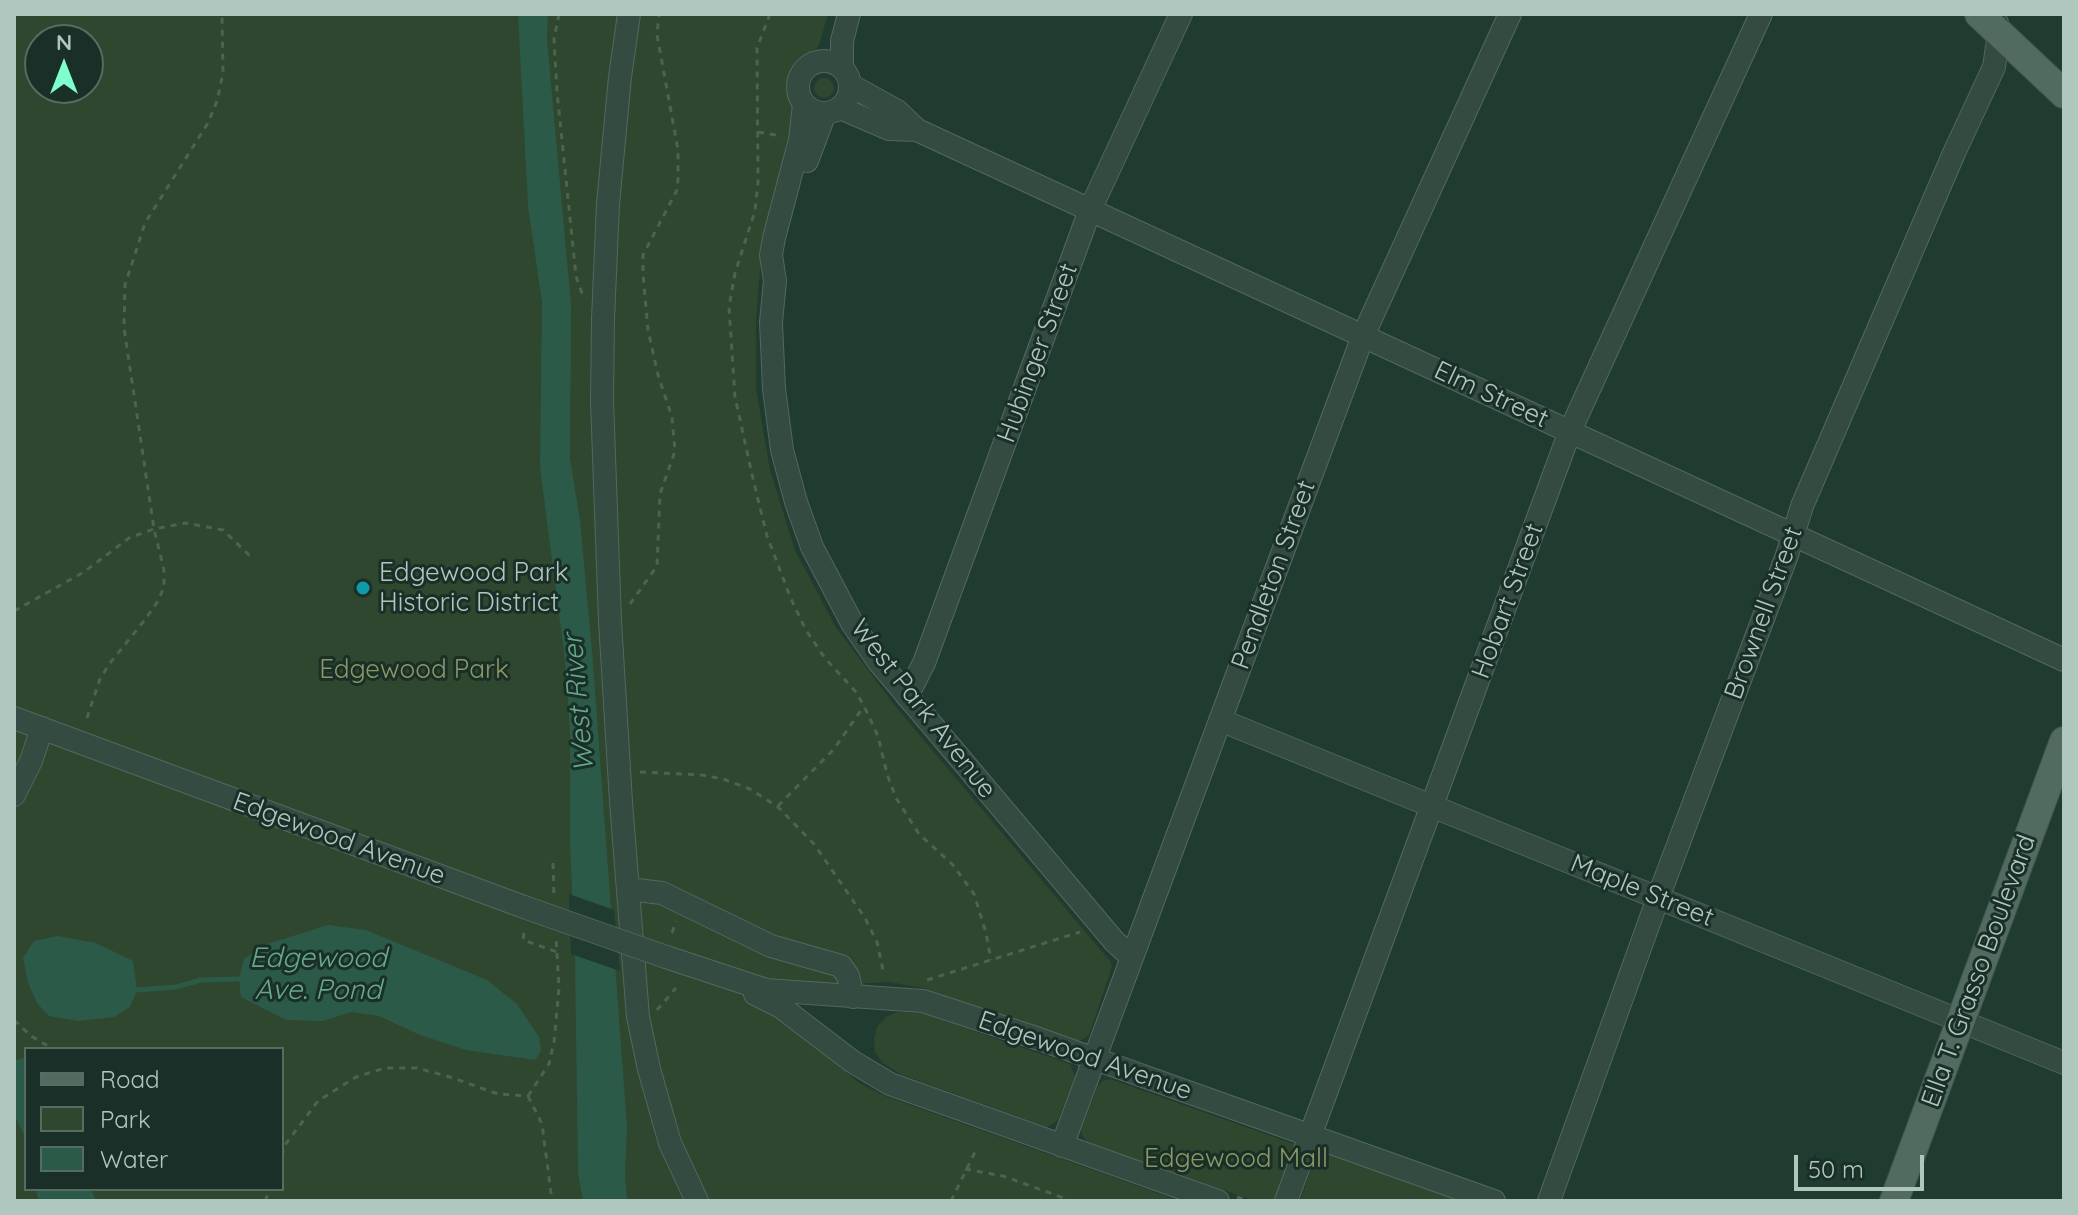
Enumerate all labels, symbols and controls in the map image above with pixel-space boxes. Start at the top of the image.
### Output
north arrow [24,24,104,104]
text: N [56,28,72,56]
street label: Hubinger Street [991,259,1085,447]
street label: Elm Street [1429,355,1553,435]
street label: Pendleton Street [1225,476,1323,674]
street label: Hobart Street [1465,519,1551,683]
street label: Brownell Street [1718,522,1810,704]
place label: Edgewood Park Historic District [379,557,569,618]
marker: Edgewood Park Historic District [354,579,372,597]
street label: West Park Avenue [843,613,1003,805]
water label: West River [556,632,602,774]
park label: Edgewood Park [319,654,509,686]
street label: Edgewood Avenue [229,786,449,892]
street label: Ella T. Grasso Boulevard [1915,831,2043,1111]
street label: Maple Street [1566,848,1718,934]
water label: Edgewood Ave. Pond [249,942,387,1008]
street label: Edgewood Avenue [974,1005,1196,1107]
legend [24,1047,284,1191]
text: Road [100,1064,160,1094]
text: Park [100,1104,151,1134]
scale bar [1798,1139,1928,1189]
park label: Edgewood Mall [1144,1143,1328,1175]
text: Water [100,1144,168,1174]
text: 50 m [1808,1154,1864,1184]

